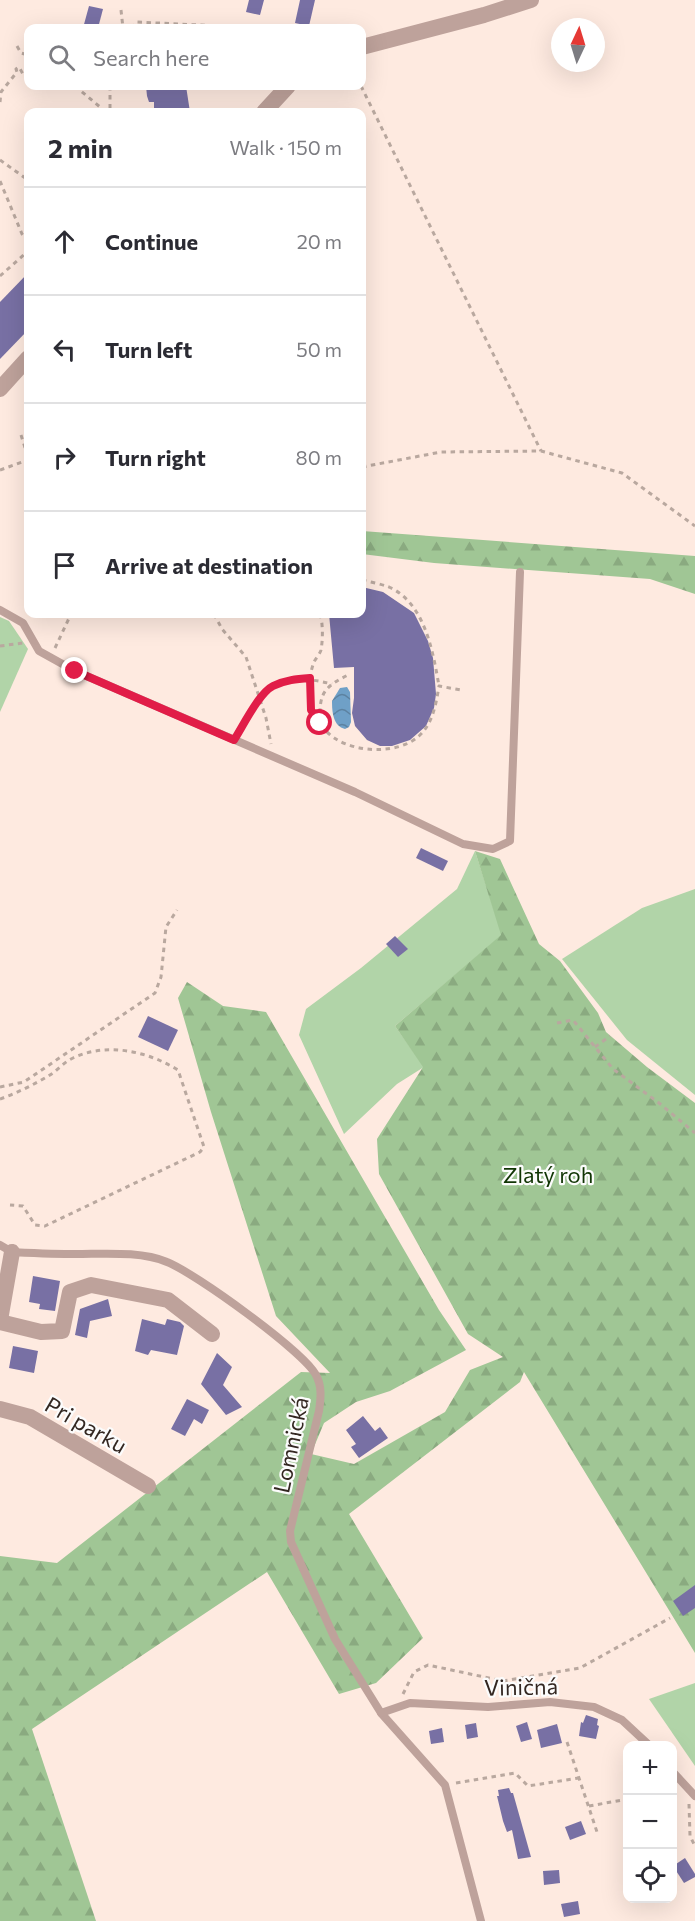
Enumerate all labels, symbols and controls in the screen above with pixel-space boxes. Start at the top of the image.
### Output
north arrow [551,18,605,72]
search box [24,24,366,90]
icon: search [45,41,78,74]
text: Search here [93,44,209,71]
text: 2 min [48,132,113,163]
text: Walk · 150 m [230,135,342,159]
icon: ahead [48,225,81,258]
text: Continue [105,228,198,255]
text: 20 m [297,229,342,253]
icon: left [48,333,81,366]
text: Turn left [105,336,192,363]
text: 50 m [296,337,342,361]
icon: right [48,441,81,474]
text: Turn right [105,444,206,471]
text: 80 m [296,445,342,469]
icon: arrive [48,549,81,582]
text: Arrive at destination [105,552,313,579]
route end [61,657,87,683]
route start [306,709,332,735]
park label: Zlatý roh [503,1161,593,1188]
street label: Pri parku [41,1390,132,1459]
street label: Lomnická [267,1394,314,1495]
street label: Viničná [484,1672,558,1701]
map controls [623,1741,677,1903]
button: + [623,1741,677,1795]
button: − [623,1795,677,1849]
button: locate [623,1849,677,1903]

